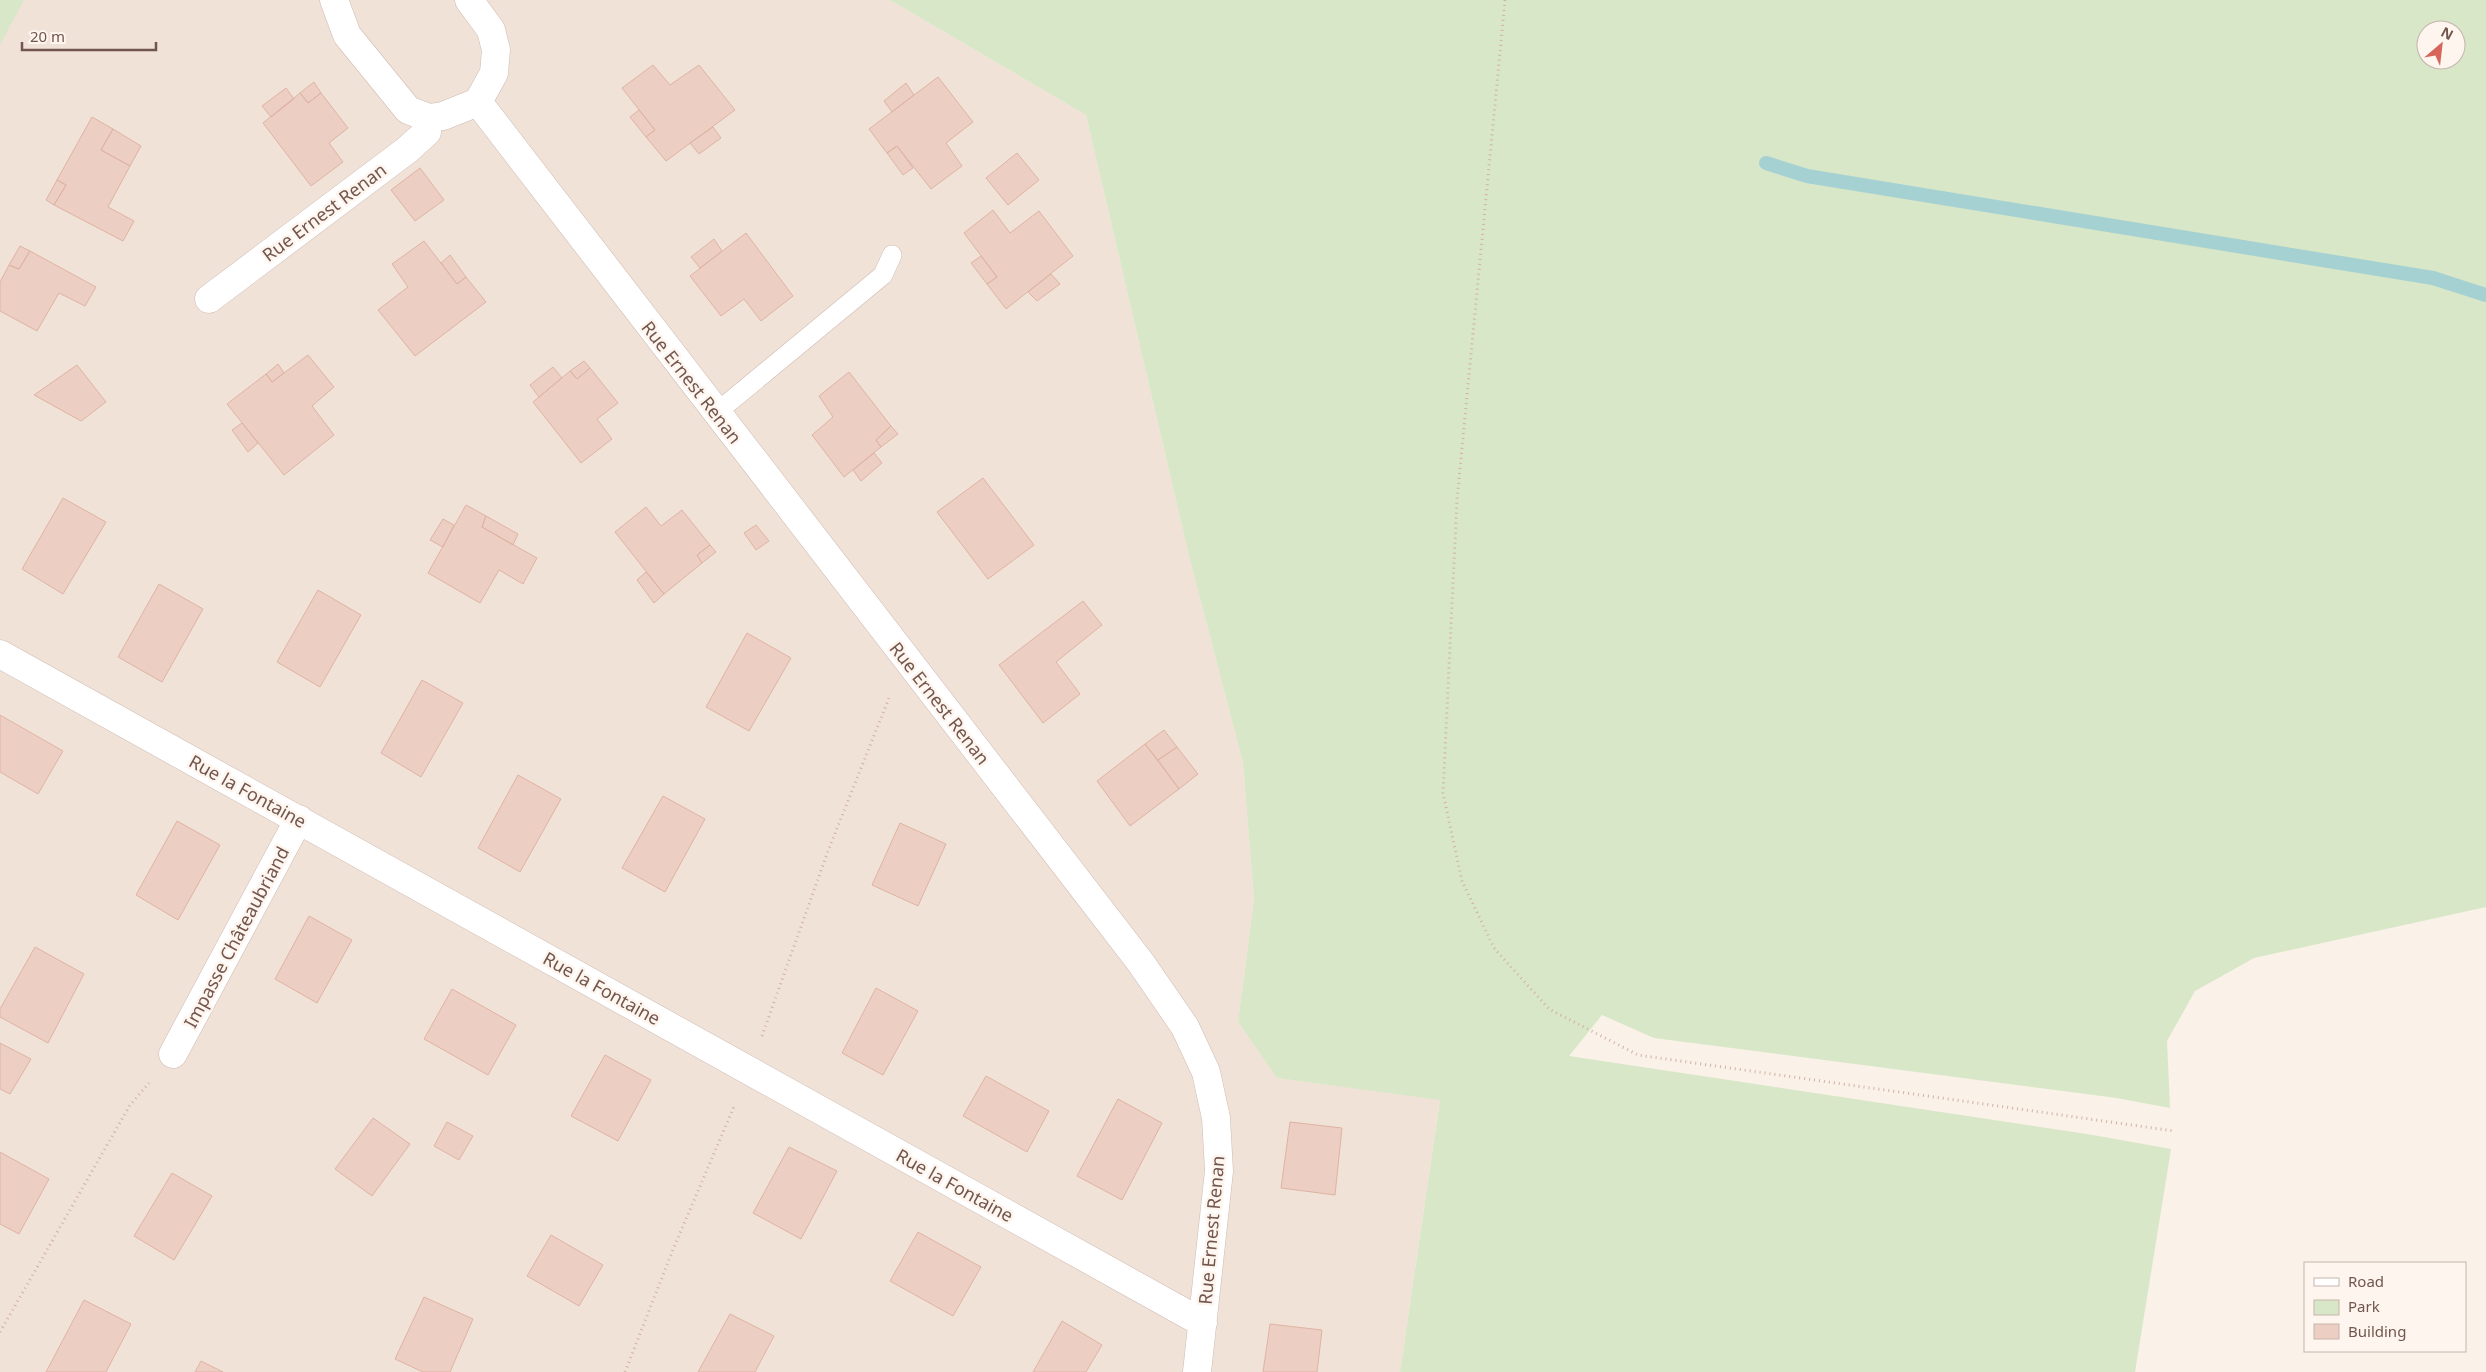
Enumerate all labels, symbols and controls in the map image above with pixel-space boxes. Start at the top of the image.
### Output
scale bar [22,20,156,52]
north arrow [2416,20,2466,70]
text: N [2438,22,2457,44]
text: 20 m [30,26,65,46]
street label: Rue Ernest Renan [257,157,391,267]
street label: Rue Ernest Renan [637,316,747,448]
street label: Rue Ernest Renan [885,637,995,769]
street label: Rue la Fontaine [185,749,311,833]
street label: Impasse Châteaubriand [178,842,294,1032]
street label: Rue la Fontaine [539,946,665,1030]
street label: Rue la Fontaine [892,1143,1018,1227]
street label: Rue Ernest Renan [1193,1155,1229,1305]
legend [2304,1262,2466,1352]
text: Road [2348,1271,2384,1291]
text: Park [2348,1296,2380,1316]
text: Building [2348,1321,2406,1341]

